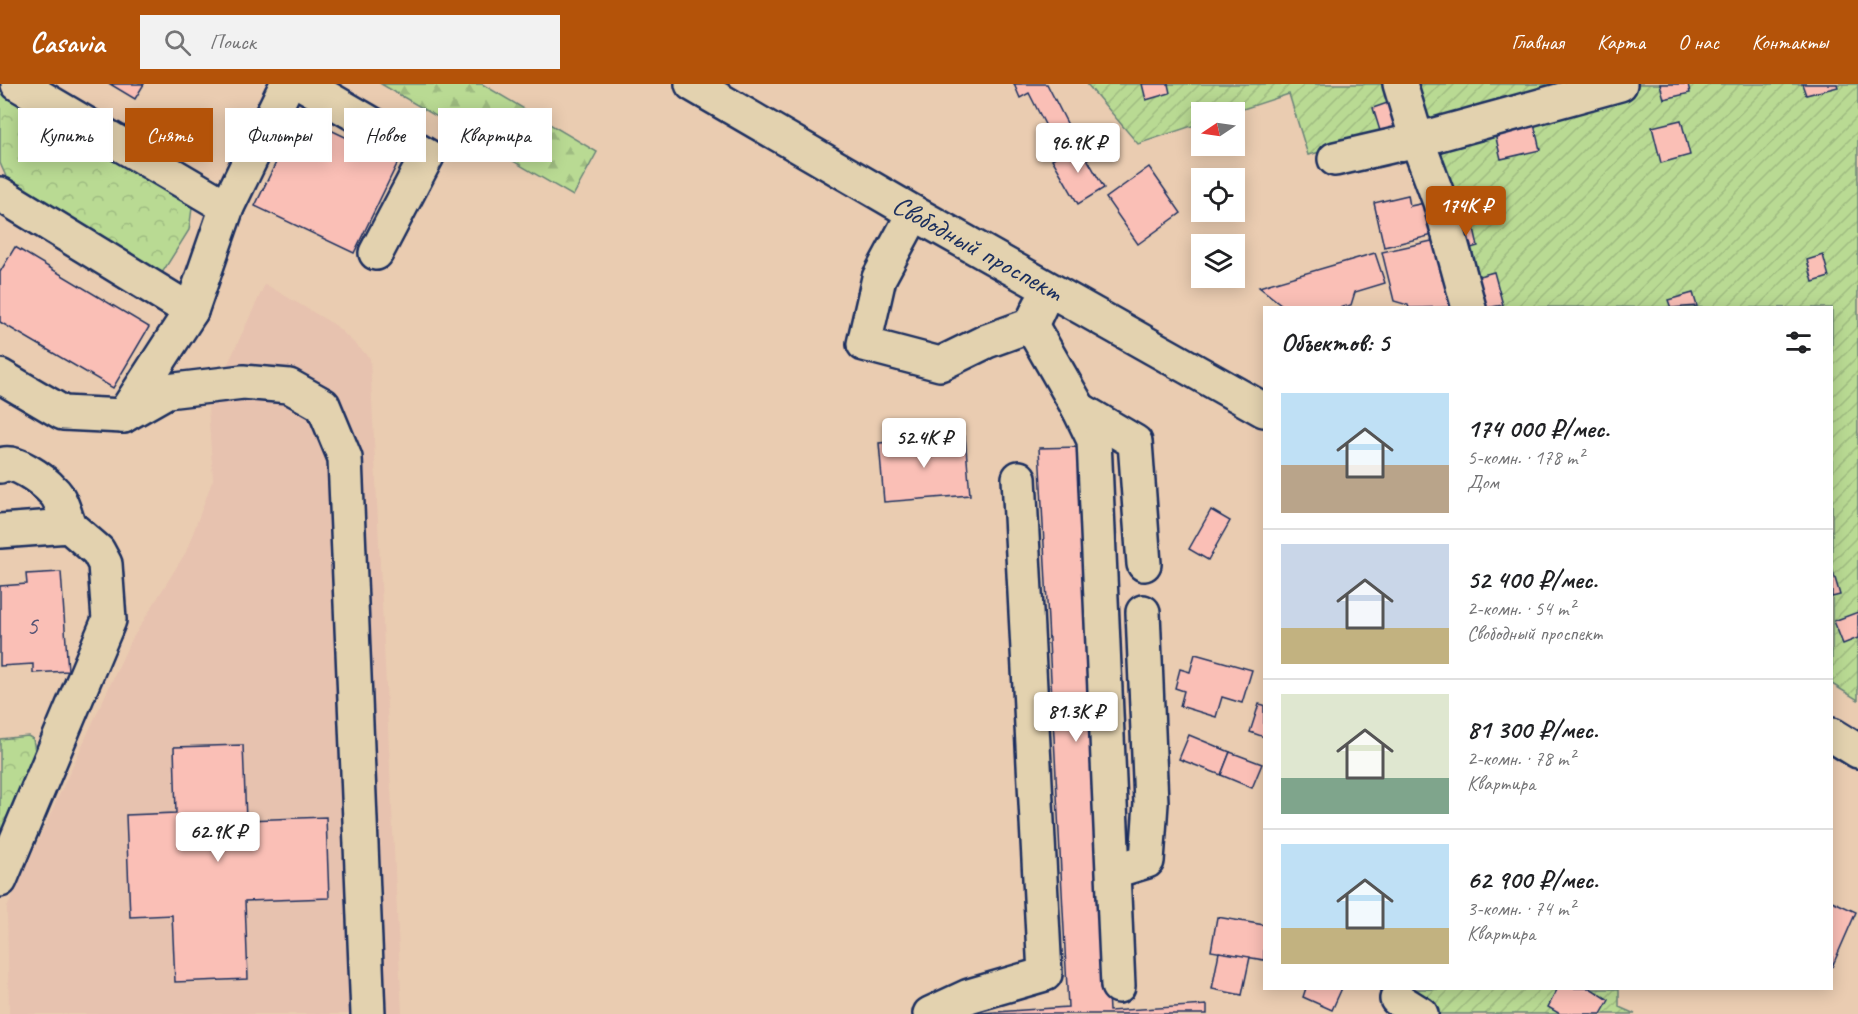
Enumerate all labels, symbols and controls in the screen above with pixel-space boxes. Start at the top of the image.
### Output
search box [140,15,560,69]
text: Casavia [30,25,104,60]
icon: search [161,26,194,59]
text: Поиск [209,28,256,56]
text: Главная [1511,29,1564,55]
text: Карта [1597,29,1645,55]
text: О нас [1678,29,1719,55]
text: Контакты [1752,29,1828,55]
north arrow [1191,102,1245,156]
map controls [1191,102,1245,288]
chip: Купить [18,108,113,162]
chip: Снять [125,108,213,162]
chip: Фильтры [225,108,332,162]
chip: Новое [344,108,426,162]
chip: Квартира [438,108,552,162]
pin: 96.9K ₽ [1023,123,1133,174]
text: 96.9K ₽ [1050,130,1106,155]
button: locate [1191,168,1245,222]
pin: 174K ₽ [1417,186,1515,237]
street label: Свободный проспект [887,187,1071,310]
text: 174K ₽ [1440,193,1492,218]
button: layers [1191,234,1245,288]
text: Объектов: 5 [1281,326,1389,359]
icon: filters [1782,326,1815,359]
text: 174 000 ₽/мес. [1467,412,1610,445]
icon: home [1329,417,1401,489]
pin: 52.4K ₽ [869,418,979,469]
text: 52.4K ₽ [896,425,952,450]
text: 5-комн. · 178 m² [1467,445,1584,470]
text: Дом [1467,470,1499,495]
text: 52 400 ₽/мес. [1467,563,1598,596]
icon: home [1329,568,1401,640]
text: 2-комн. · 54 m² [1467,596,1575,621]
house number: 5 [26,609,39,642]
text: Свободный проспект [1467,621,1602,646]
pin: 81.3K ₽ [1021,692,1131,743]
text: 81.3K ₽ [1048,699,1104,724]
text: 81 300 ₽/мес. [1467,713,1598,746]
icon: home [1329,718,1401,790]
text: 2-комн. · 78 m² [1467,746,1575,771]
text: Квартира [1467,771,1535,796]
pin: 62.9K ₽ [163,812,273,863]
text: 62.9K ₽ [190,819,246,844]
text: 62 900 ₽/мес. [1467,863,1598,896]
icon: home [1329,868,1401,940]
text: 3-комн. · 74 m² [1467,896,1575,921]
text: Квартира [1467,921,1535,946]

